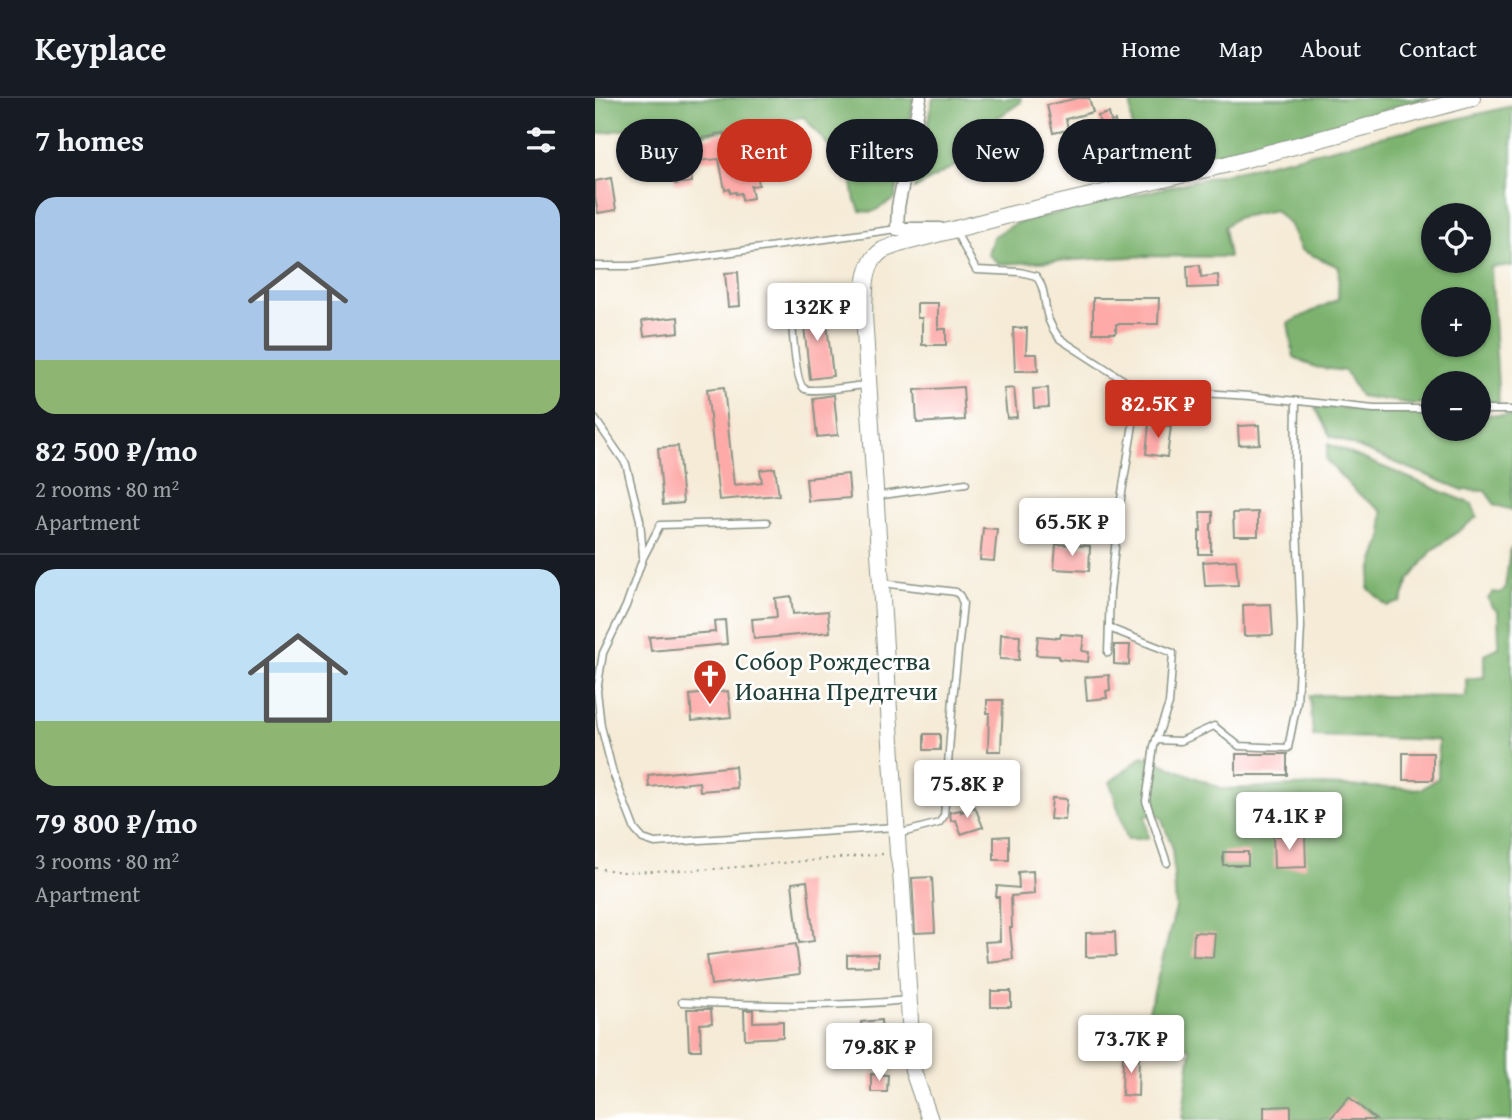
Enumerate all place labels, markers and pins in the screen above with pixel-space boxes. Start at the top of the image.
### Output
pin: 132K ₽ [760,284,874,343]
pin: 82.5K ₽ [1093,380,1223,440]
pin: 65.5K ₽ [1007,498,1137,558]
place label: Собор Рождества Иоанна Предтечи [735,641,938,710]
church icon: Собор Рождества Иоанна Предтечи [691,657,729,706]
pin: 75.8K ₽ [902,760,1032,820]
pin: 74.1K ₽ [1224,792,1354,852]
pin: 73.7K ₽ [1066,1016,1196,1075]
pin: 79.8K ₽ [814,1024,944,1083]

